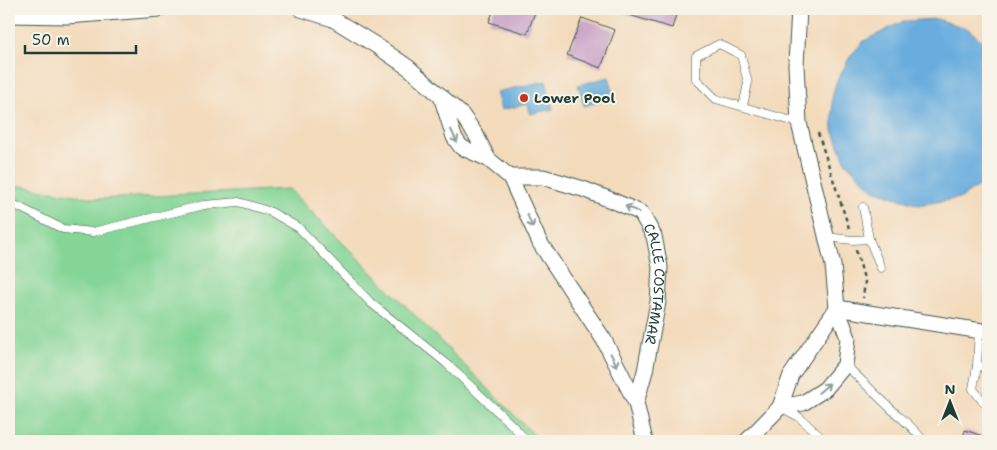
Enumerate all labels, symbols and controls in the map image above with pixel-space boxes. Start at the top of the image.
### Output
scale bar [25,22,136,54]
text: 50 m [32,30,70,50]
place label: Lower Pool [534,89,615,107]
marker: Lower Pool [518,92,530,104]
one-way arrow [450,128,460,143]
one-way arrow [625,204,640,214]
one-way arrow [525,213,535,228]
street label: CALLE COSTAMAR [640,220,669,346]
one-way arrow [609,352,619,367]
north arrow [924,378,974,428]
text: N [944,380,956,398]
one-way arrow [817,382,830,394]

